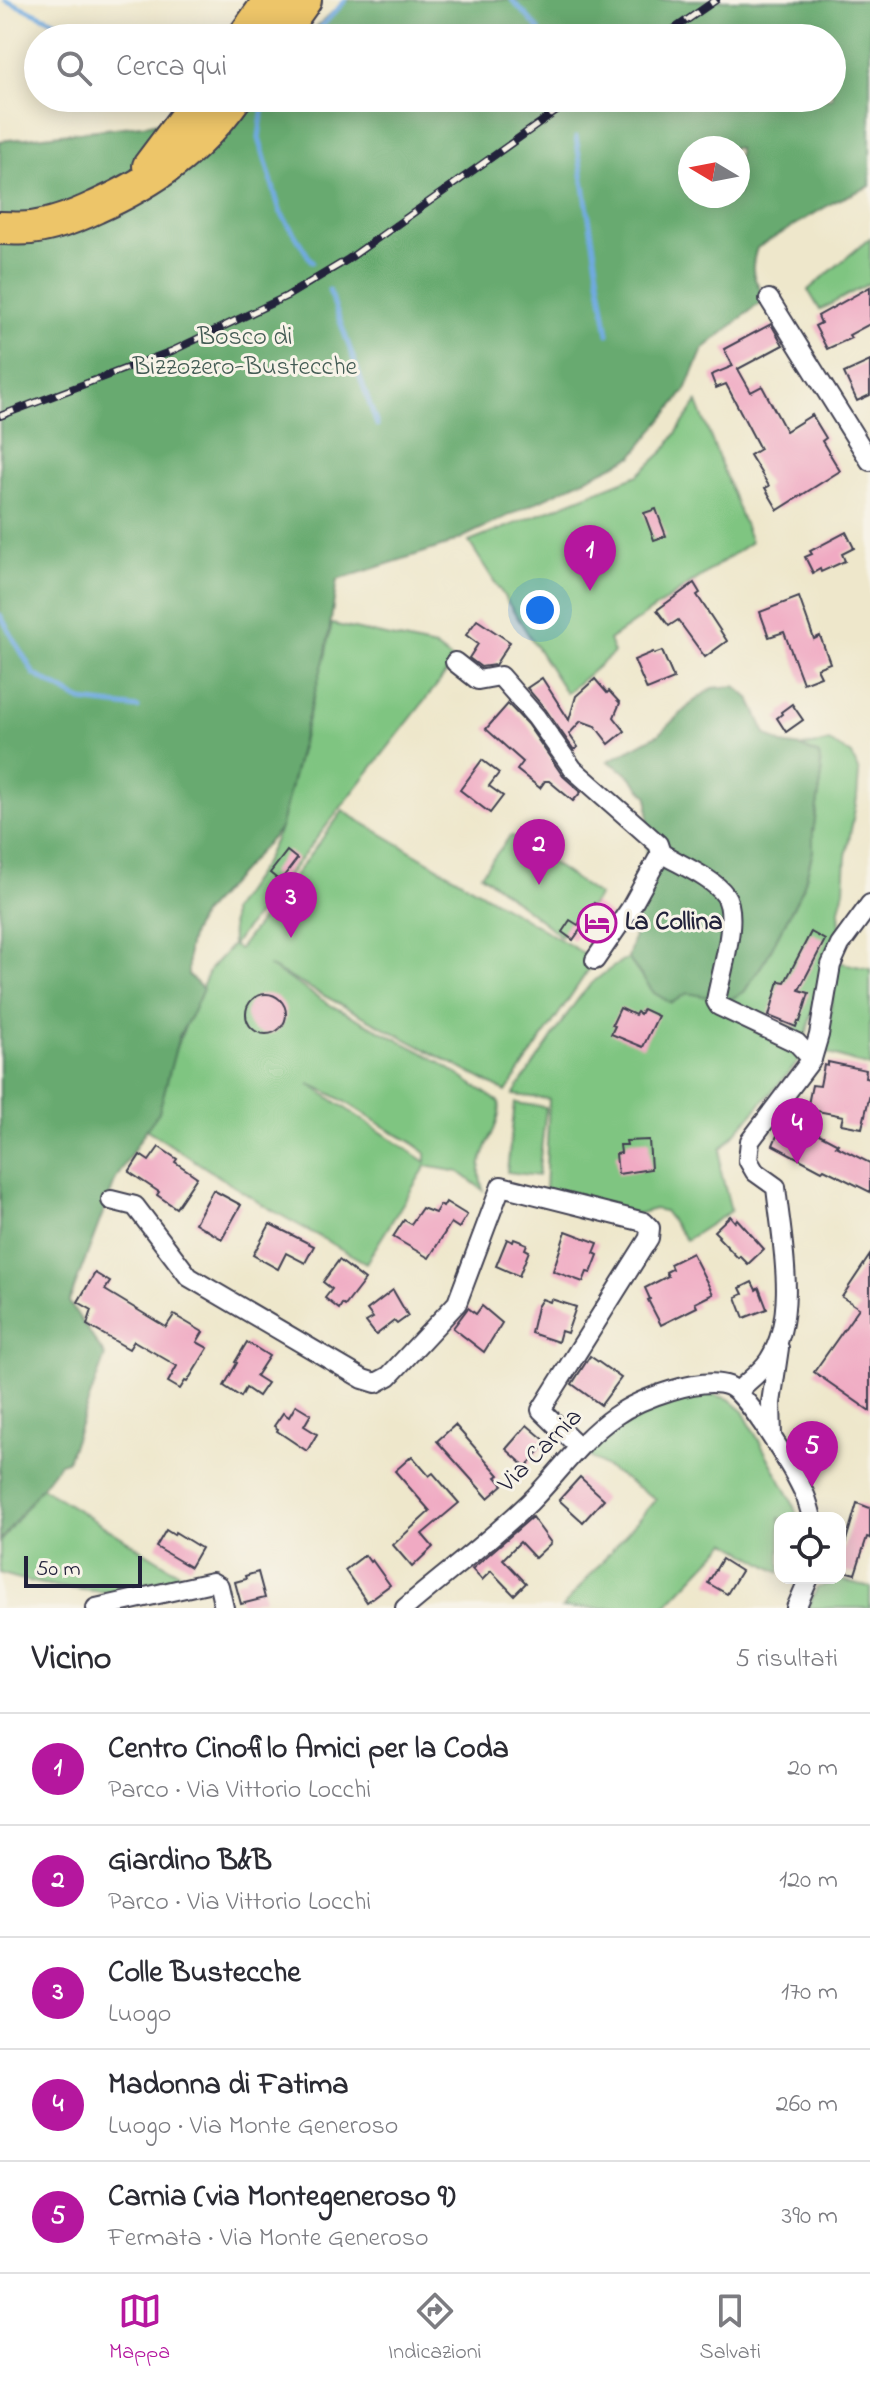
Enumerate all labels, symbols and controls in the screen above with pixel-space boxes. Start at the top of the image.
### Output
search box [24,24,846,112]
icon: search [52,46,96,90]
text: Cerca qui [116,46,227,90]
north arrow [678,136,750,208]
park label: Bosco di Bizzozero-Bustecche [132,319,358,387]
pin: 1 [564,525,616,591]
your location [520,590,560,630]
pin: 2 [513,819,565,885]
pin: 3 [265,872,317,938]
hotel icon: La Collina [576,902,618,944]
place label: La Collina [625,904,722,942]
pin: 4 [771,1098,823,1164]
street label: Via Carnia [489,1400,592,1503]
pin: 5 [786,1421,838,1487]
map controls [774,1512,846,1584]
button: locate [774,1512,846,1584]
scale bar [24,1552,142,1588]
text: 50 m [36,1554,81,1586]
text: Vicino [32,1635,111,1685]
text: 5 risultati [735,1641,838,1679]
text: Centro Cinofilo Amici per la Coda [108,1728,509,1772]
text: 1 [54,1750,62,1788]
text: 20 m [787,1750,838,1788]
text: Parco · Via Vittorio Locchi [108,1772,371,1810]
text: Giardino B&B [108,1840,272,1884]
text: 2 [52,1862,64,1900]
text: 120 m [779,1862,838,1900]
text: Parco · Via Vittorio Locchi [108,1884,371,1922]
text: Colle Bustecche [108,1952,301,1996]
text: 3 [53,1974,63,2012]
text: 170 m [781,1974,838,2012]
text: Luogo [108,1996,171,2034]
text: Madonna di Fatima [108,2064,349,2108]
text: 4 [53,2086,63,2124]
text: 260 m [776,2086,838,2124]
text: Luogo · Via Monte Generoso [108,2108,398,2146]
text: Carnia (via Montegeneroso 9) [108,2176,456,2220]
text: 5 [51,2198,65,2236]
text: 390 m [782,2198,838,2236]
text: Fermata · Via Monte Generoso [108,2220,429,2258]
tab: Mappa [109,2289,170,2369]
tab: Indicazioni [388,2289,482,2369]
tab: Salvati [700,2289,761,2369]

